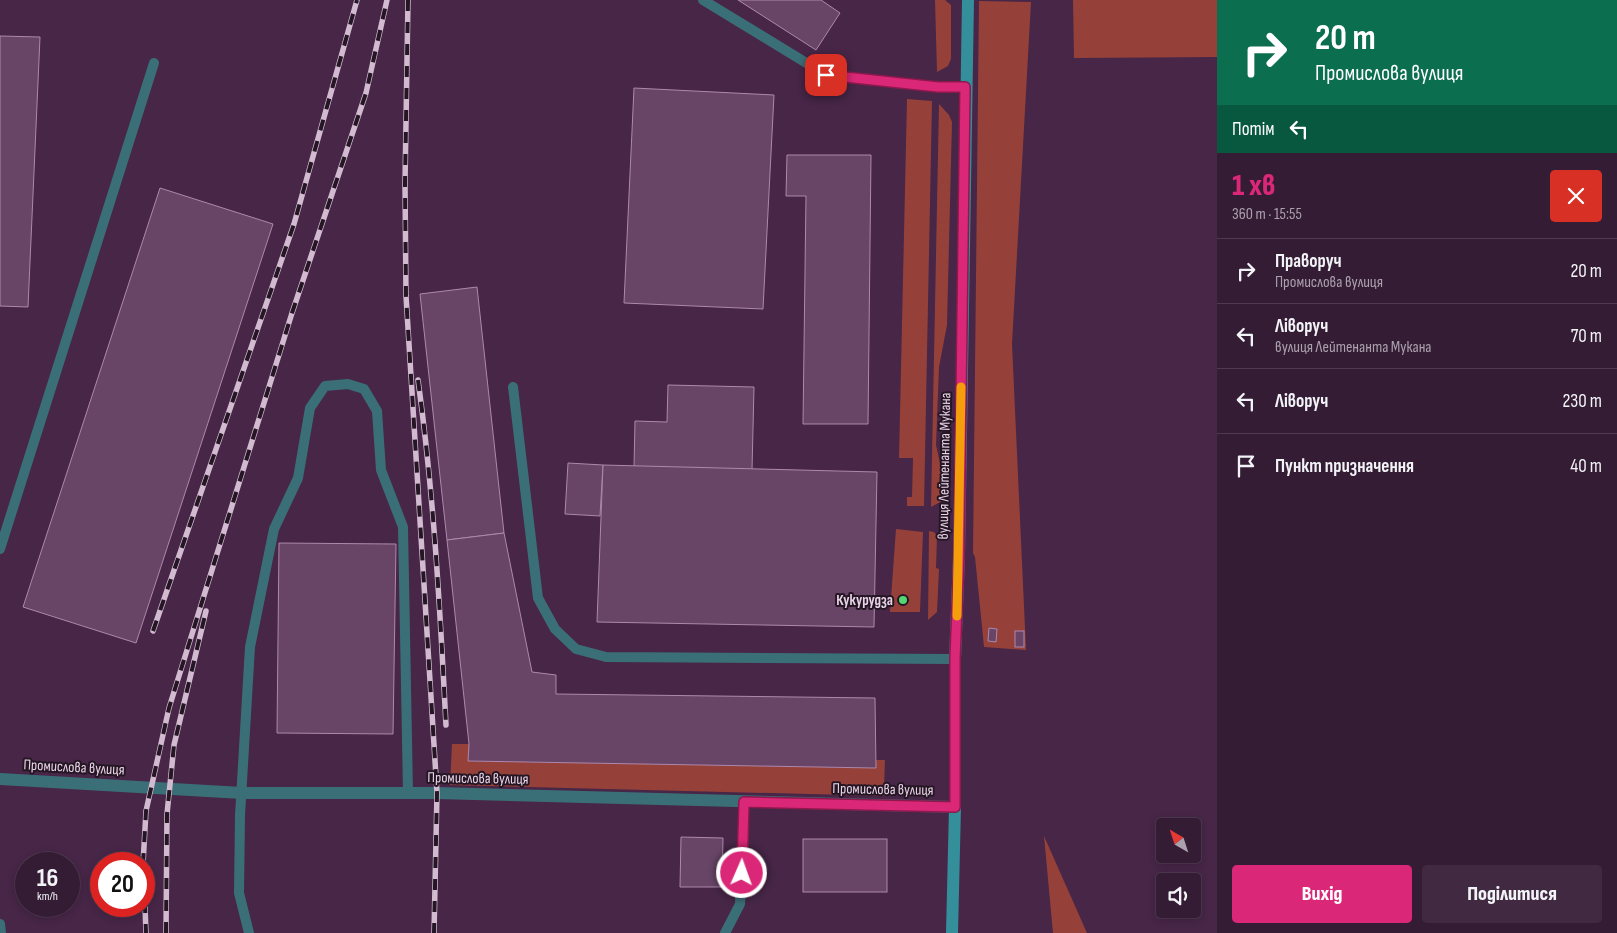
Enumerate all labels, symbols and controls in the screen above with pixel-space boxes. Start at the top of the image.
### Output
text: 20 m [1315,17,1376,60]
icon: right [1232,20,1297,85]
pin [805,54,847,96]
text: Промислова вулиця [1315,60,1463,87]
icon: arrive [812,61,840,89]
icon: left [1285,115,1313,143]
text: Потім [1232,118,1275,141]
text: 1 хв [1232,168,1275,204]
button: close [1550,170,1602,222]
text: 360 m · 15:55 [1232,205,1302,224]
text: Праворуч [1275,250,1342,273]
icon: right [1232,257,1260,285]
text: 20 m [1570,260,1602,283]
text: Промислова вулиця [1275,273,1383,292]
text: Ліворуч [1275,315,1328,338]
icon: left [1232,322,1260,350]
text: 70 m [1571,325,1602,348]
text: вулиця Лейтенанта Мукана [1275,338,1432,357]
icon: left [1232,387,1260,415]
text: Ліворуч [1275,390,1328,413]
text: 230 m [1562,390,1602,413]
street label: вулиця Лейтенанта Мукана [934,392,955,540]
icon: arrive [1232,452,1260,480]
text: Пункт призначення [1275,455,1414,478]
text: 40 m [1570,455,1602,478]
place label: Кукурудза [836,591,893,610]
marker: Кукурудза [897,594,909,606]
street label: Промислова вулиця [23,755,125,780]
street label: Промислова вулиця [427,768,529,789]
street label: Промислова вулиця [832,779,934,800]
north arrow [1156,818,1201,862]
map controls [1156,818,1201,918]
position arrow [715,846,767,898]
speed limit sign: 20 [90,852,155,917]
text: 16 [37,863,58,894]
button: Вихід [1232,865,1412,923]
button: Поділитися [1422,865,1602,923]
button: sound [1156,873,1201,918]
text: km/h [37,889,58,904]

